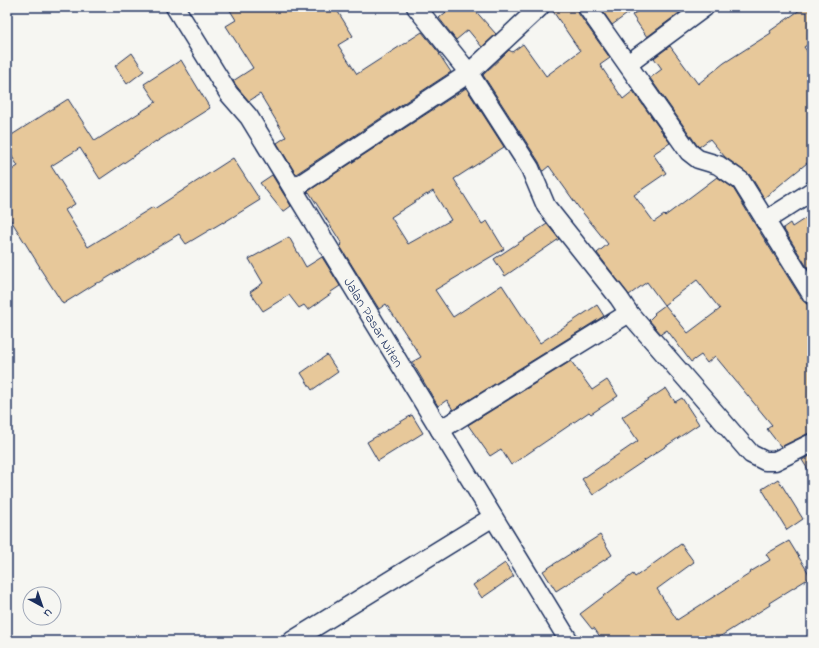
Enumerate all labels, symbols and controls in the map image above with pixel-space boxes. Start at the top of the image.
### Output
street label: Jalan Pasar Niten [337,274,408,372]
north arrow [22,586,62,626]
text: U [40,605,56,621]

